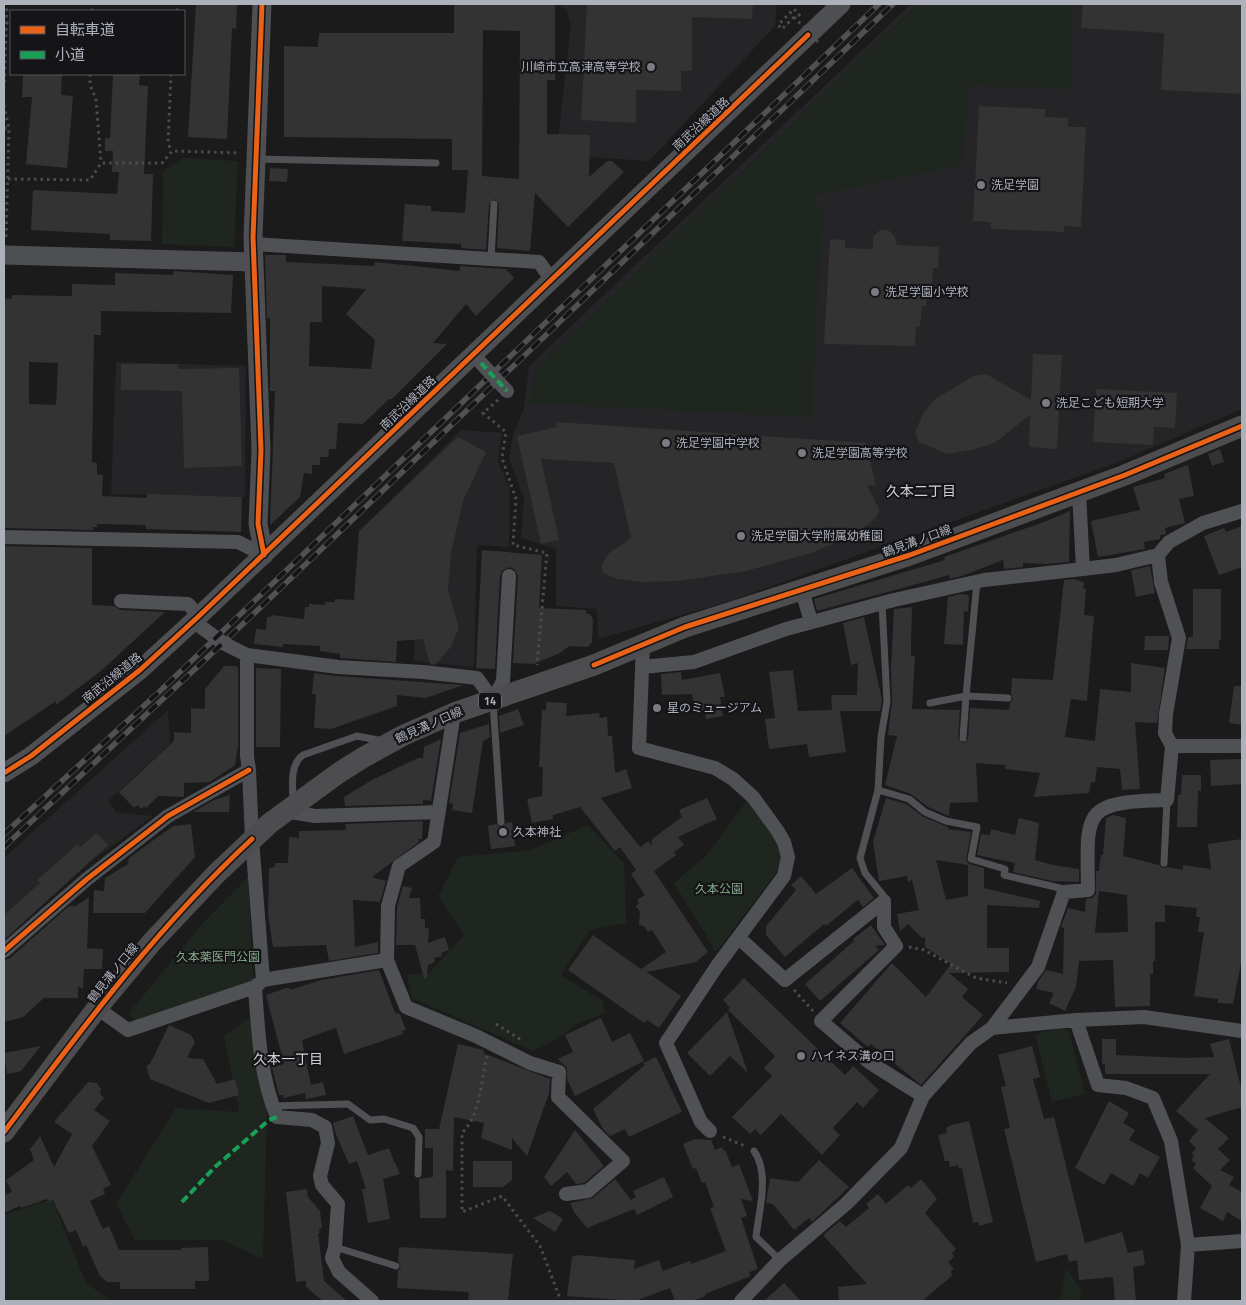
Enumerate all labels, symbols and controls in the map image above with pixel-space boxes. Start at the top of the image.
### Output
legend [10,10,185,75]
text: 自転車道 [55,18,115,41]
text: 小道 [55,43,85,66]
place label: 川崎市立高津高等学校 [521,57,641,76]
marker: 川崎市立高津高等学校 [645,61,657,73]
street label: 南武沿線道路 [668,92,733,155]
place label: 洗足学園 [991,175,1039,194]
marker: 洗足学園 [975,179,987,191]
place label: 洗足学園小学校 [885,282,969,301]
marker: 洗足学園小学校 [869,286,881,298]
street label: 南武沿線道路 [375,371,440,434]
place label: 洗足こども短期大学 [1056,393,1164,412]
marker: 洗足こども短期大学 [1040,397,1052,409]
place label: 洗足学園中学校 [676,433,760,452]
marker: 洗足学園中学校 [660,437,672,449]
place label: 洗足学園高等学校 [812,443,908,462]
marker: 洗足学園高等学校 [796,447,808,459]
district label: 久本二丁目 [886,480,956,501]
street label: 鶴見溝ノ口線 [880,519,954,562]
place label: 洗足学園大学附属幼稚園 [751,526,883,545]
marker: 洗足学園大学附属幼稚園 [735,530,747,542]
street label: 南武沿線道路 [78,648,146,708]
road number: 14 [479,692,501,709]
place label: 星のミュージアム [667,698,762,717]
street label: 鶴見溝ノ口線 [392,701,466,748]
marker: 星のミュージアム [651,702,663,714]
place label: 久本神社 [513,822,561,841]
marker: 久本神社 [497,826,509,838]
park label: 久本公園 [695,879,743,898]
street label: 鶴見溝ノ口線 [83,939,143,1007]
park label: 久本薬医門公園 [176,947,260,966]
place label: ハイネス溝の口 [811,1046,895,1065]
district label: 久本一丁目 [253,1048,323,1069]
marker: ハイネス溝の口 [795,1050,807,1062]

